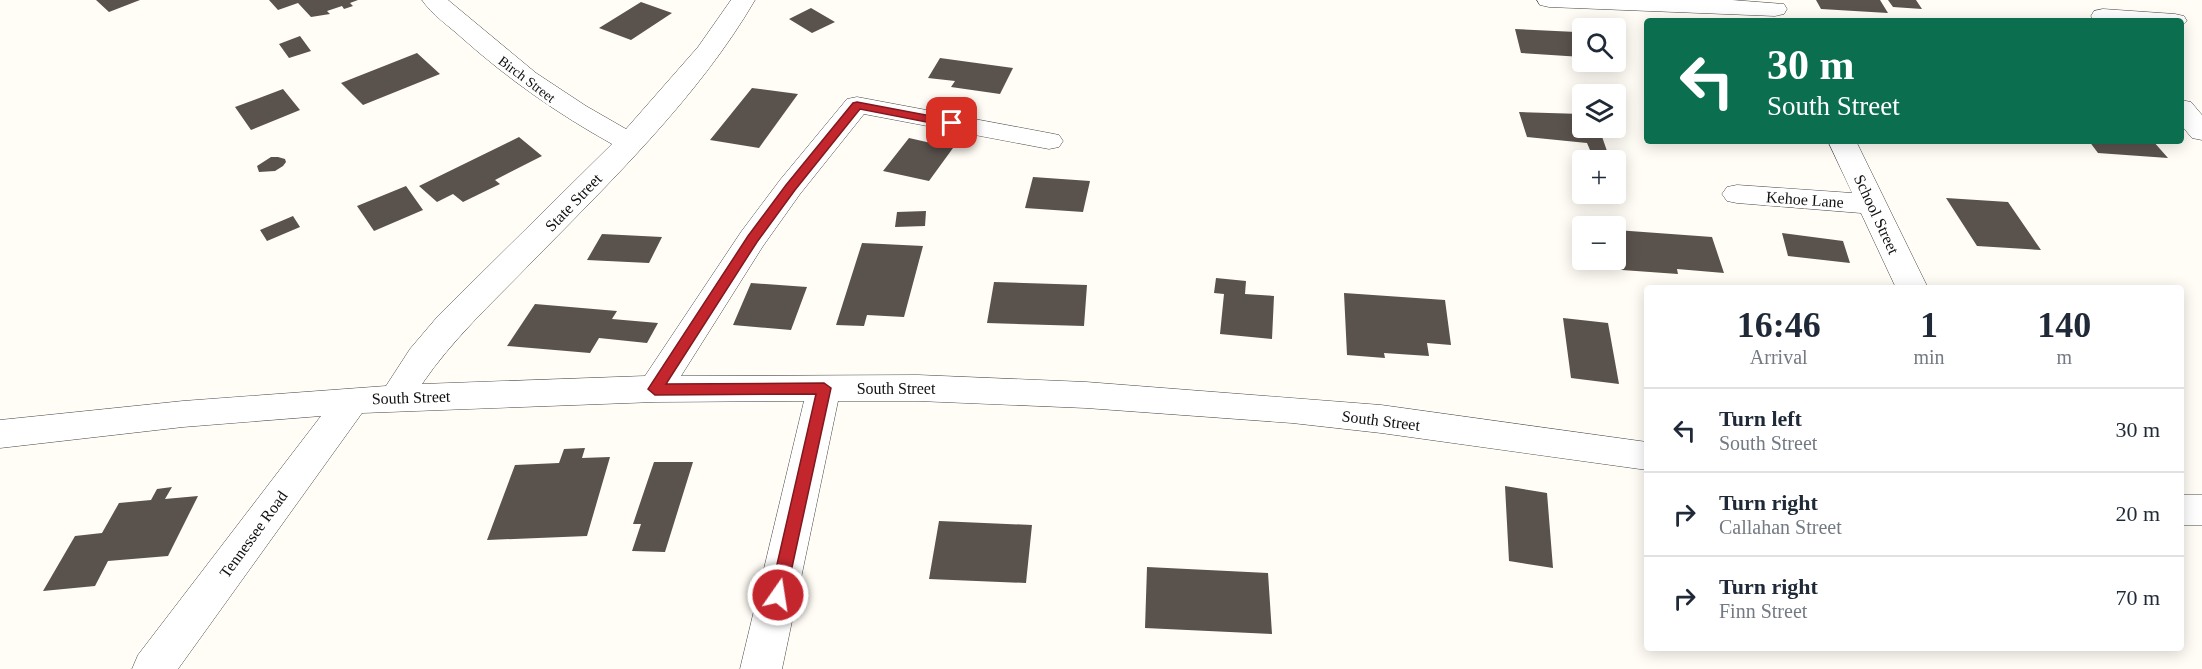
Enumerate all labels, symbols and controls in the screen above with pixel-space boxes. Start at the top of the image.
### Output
map controls [1572,18,1626,270]
button: search [1572,18,1626,72]
icon: left [1668,42,1746,120]
text: 30 m [1767,42,1855,88]
street label: Birch Street [495,53,558,106]
button: layers [1572,84,1626,138]
text: South Street [1767,91,1900,121]
pin [926,97,977,148]
icon: arrive [935,106,968,139]
button: + [1572,150,1626,204]
street label: State Street [542,170,605,235]
street label: School Street [1851,172,1903,257]
street label: Kehoe Lane [1766,188,1844,211]
button: − [1572,216,1626,270]
text: 16:46 [1737,305,1821,345]
text: 1 [1920,305,1938,345]
text: 140 [2037,305,2091,345]
text: Arrival [1750,346,1808,368]
text: min [1913,346,1945,368]
text: m [2057,346,2072,368]
street label: South Street [857,380,936,397]
street label: South Street [371,388,451,407]
text: Turn left [1719,406,1802,431]
street label: South Street [1341,407,1422,434]
icon: left [1668,414,1701,447]
text: 30 m [2115,417,2160,442]
text: South Street [1719,432,1817,454]
street label: Tennessee Road [216,488,291,581]
text: Turn right [1719,490,1818,515]
icon: right [1668,498,1701,531]
text: 20 m [2115,501,2160,526]
text: Callahan Street [1719,516,1842,538]
position arrow [746,563,810,627]
text: Turn right [1719,574,1818,599]
icon: right [1668,582,1701,615]
text: 70 m [2115,585,2160,610]
text: Finn Street [1719,600,1807,622]

